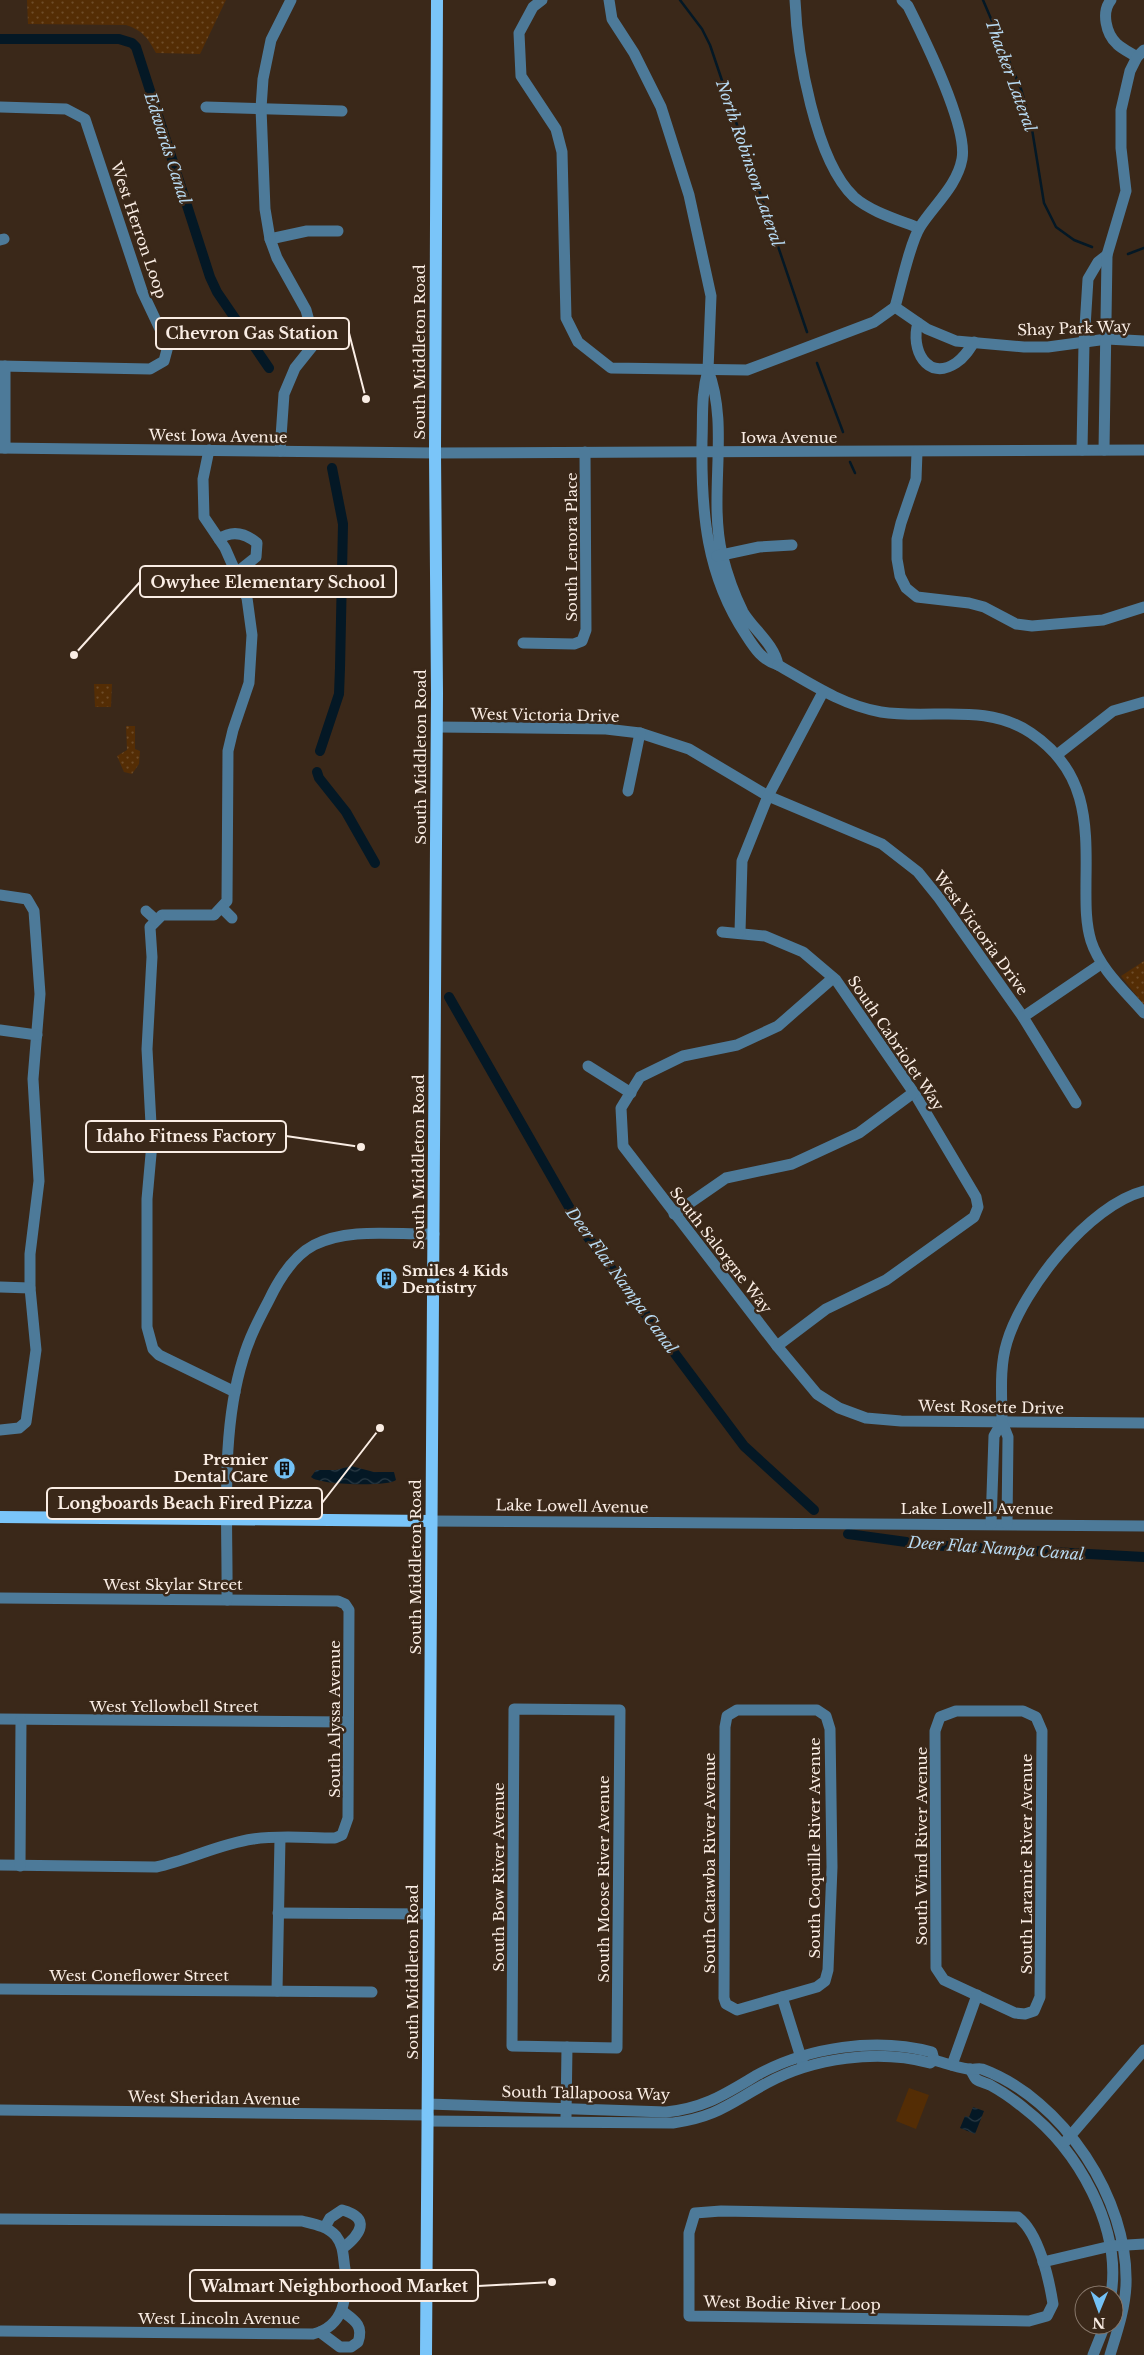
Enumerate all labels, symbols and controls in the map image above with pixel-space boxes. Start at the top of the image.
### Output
water label: Thacker Lateral [981,16,1041,135]
water label: North Robinson Lateral [712,76,788,250]
water label: Edwards Canal [140,89,196,207]
street label: West Herron Loop [106,158,171,301]
street label: South Middleton Road [410,264,429,440]
street label: Shay Park Way [1017,317,1132,339]
callout: Chevron Gas Station [156,318,349,349]
text: Chevron Gas Station [166,323,339,343]
street label: West Iowa Avenue [147,425,288,447]
street label: Iowa Avenue [741,428,837,447]
street label: South Lenora Place [562,472,581,622]
callout: Owyhee Elementary School [140,566,396,597]
text: Owyhee Elementary School [150,572,386,592]
street label: South Middleton Road [411,669,430,845]
street label: West Victoria Drive [469,704,620,726]
street label: West Victoria Drive [929,866,1033,999]
street label: South Cabriolet Way [844,972,949,1114]
street label: South Middleton Road [409,1074,428,1250]
callout: Idaho Fitness Factory [86,1121,286,1152]
text: Idaho Fitness Factory [96,1126,277,1146]
street label: South Salorgne Way [666,1183,777,1317]
water label: Deer Flat Nampa Canal [561,1202,682,1358]
place label: Smiles 4 Kids Dentistry [402,1261,508,1297]
building icon: Smiles 4 Kids Dentistry [374,1267,398,1291]
street label: West Rosette Drive [917,1396,1064,1418]
place label: Premier Dental Care [174,1450,269,1486]
building icon: Premier Dental Care [272,1456,296,1480]
street label: South Middleton Road [406,1479,425,1655]
callout: Longboards Beach Fired Pizza [47,1488,322,1519]
text: Longboards Beach Fired Pizza [57,1493,313,1513]
street label: Lake Lowell Avenue [495,1495,649,1517]
street label: Lake Lowell Avenue [901,1499,1053,1518]
water label: Deer Flat Nampa Canal [906,1532,1086,1564]
street label: West Skylar Street [102,1575,243,1594]
street label: South Alyssa Avenue [325,1640,344,1798]
street label: West Yellowbell Street [88,1697,259,1716]
street label: South Coquille River Avenue [805,1737,824,1959]
street label: South Wind River Avenue [912,1747,931,1945]
street label: South Catawba River Avenue [700,1753,719,1973]
street label: South Laramie River Avenue [1017,1754,1036,1974]
street label: South Moose River Avenue [594,1776,613,1982]
street label: South Bow River Avenue [489,1782,508,1972]
street label: South Middleton Road [403,1884,422,2060]
street label: West Coneflower Street [48,1966,229,1985]
street label: South Tallapoosa Way [502,2082,671,2104]
street label: West Sheridan Avenue [127,2087,300,2109]
callout: Walmart Neighborhood Market [190,2270,478,2301]
text: Walmart Neighborhood Market [199,2276,469,2296]
north arrow [1074,2285,1124,2335]
street label: West Bodie River Loop [702,2292,881,2314]
street label: West Lincoln Avenue [137,2309,300,2328]
text: N [1092,2314,1106,2332]

